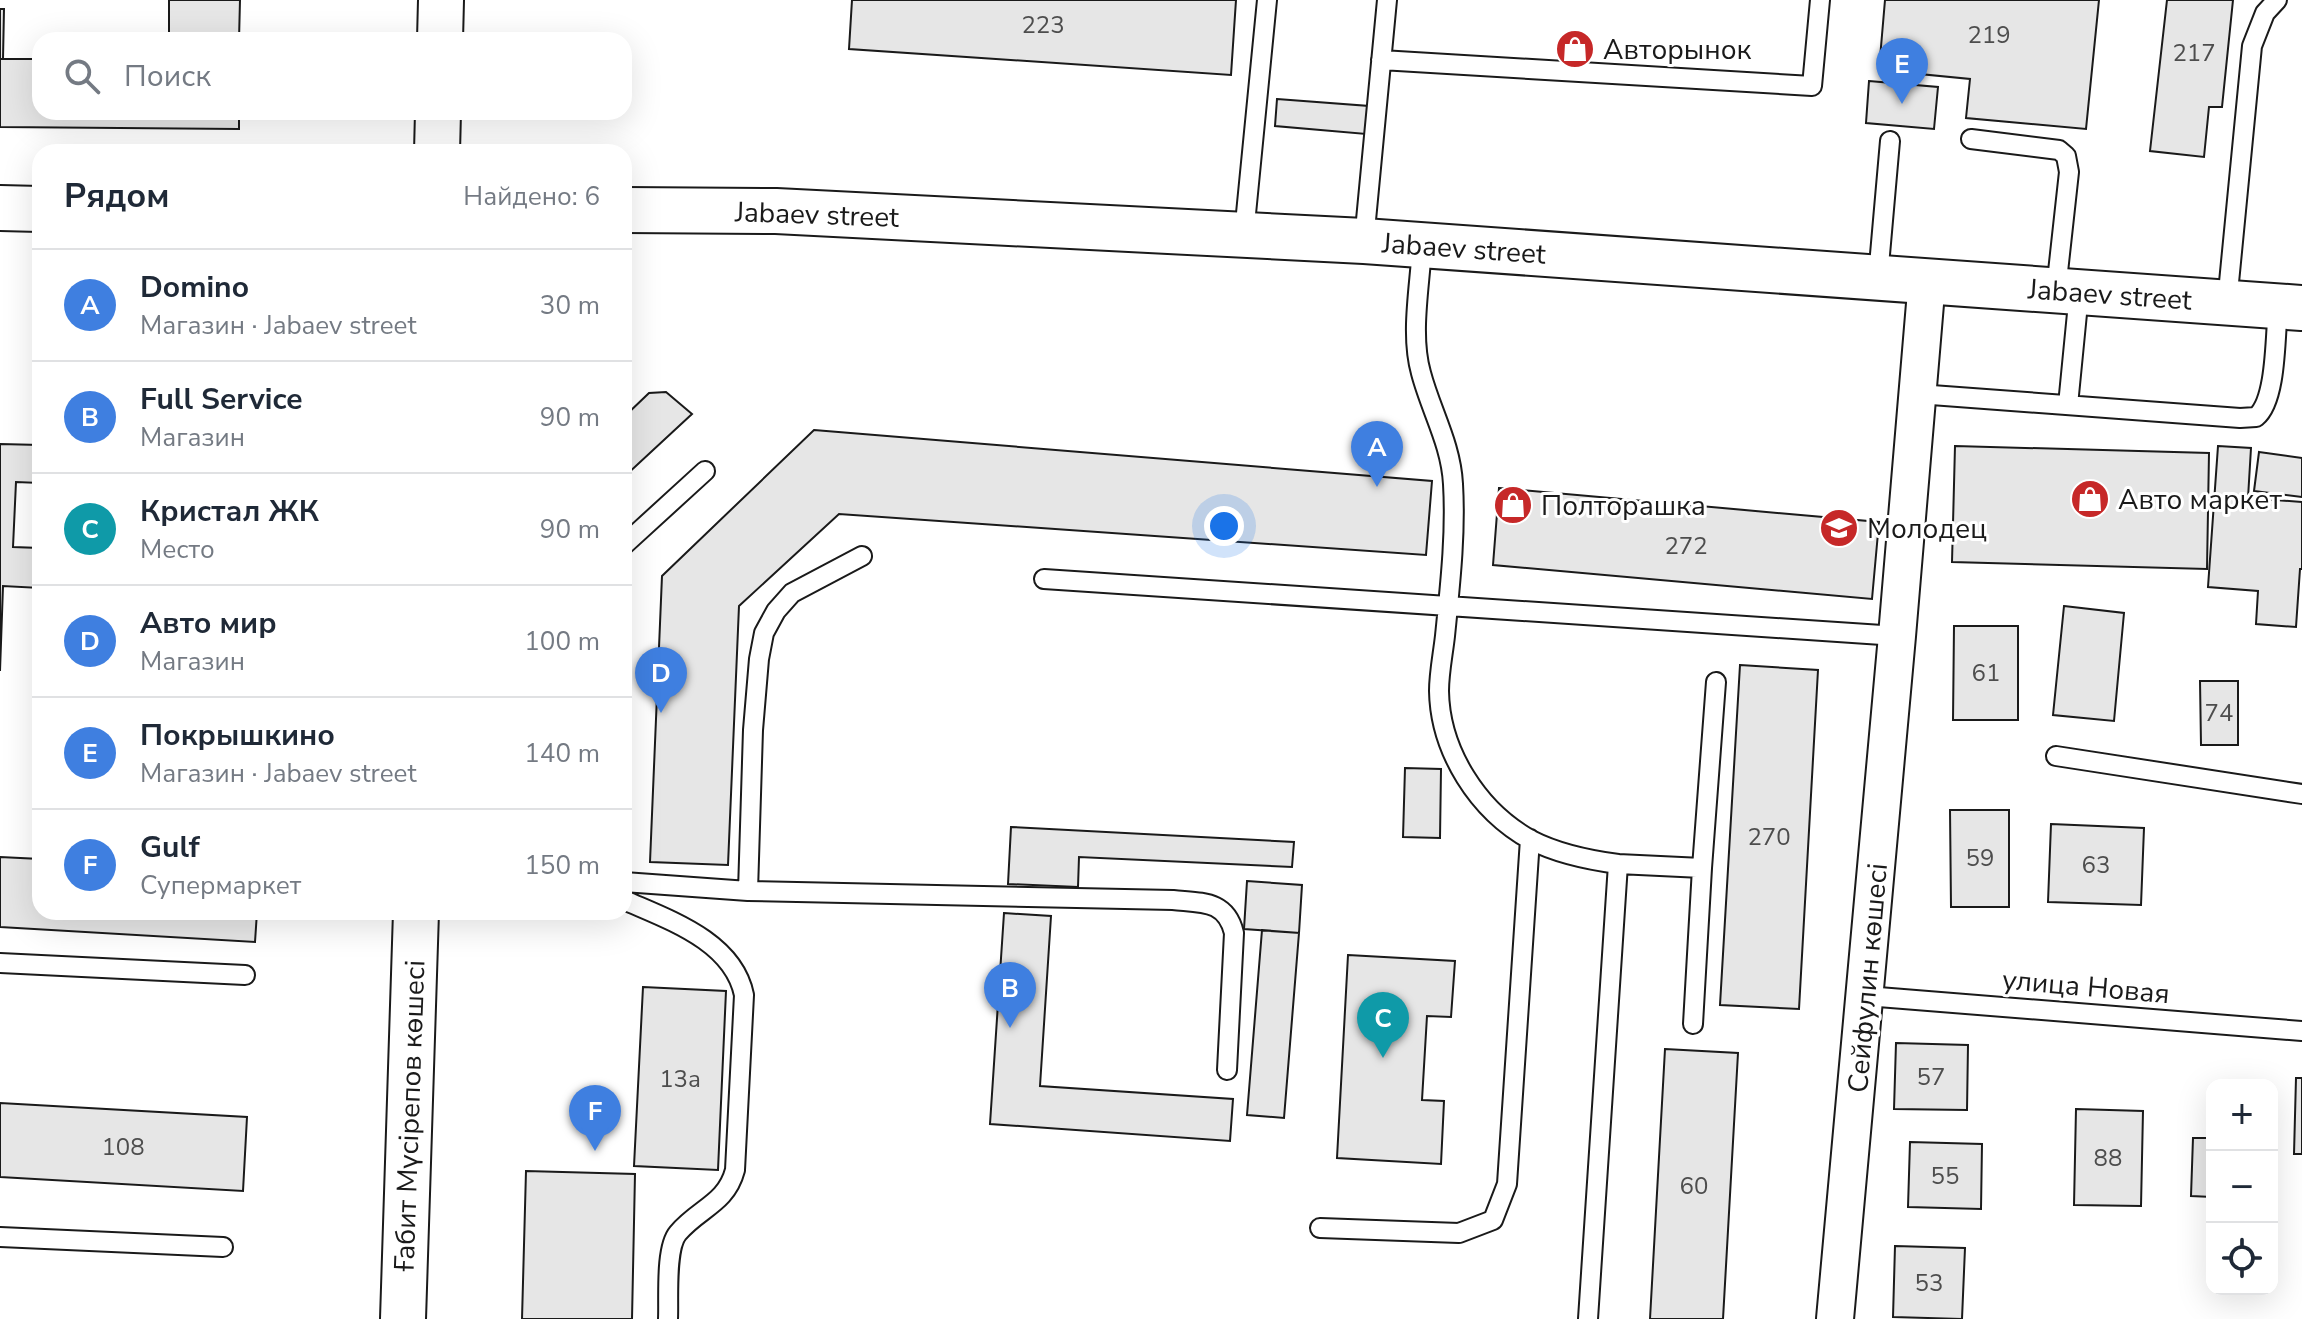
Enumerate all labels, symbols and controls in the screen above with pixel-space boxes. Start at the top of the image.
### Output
house number: 223 [1021,9,1065,41]
house number: 219 [1967,19,2011,51]
shop icon: Авторынок [1554,28,1596,70]
place label: Авторынок [1603,31,1752,69]
search box [32,32,632,120]
house number: 217 [2172,37,2216,69]
pin: E [1876,38,1928,104]
icon: search [60,54,104,98]
text: Поиск [124,56,211,97]
text: Рядом [64,173,170,219]
text: Найдено: 6 [463,179,600,214]
street label: Jabaev street [733,193,900,237]
street label: Jabaev street [1380,224,1547,274]
text: Domino [140,267,249,308]
street label: Jabaev street [2026,270,2193,320]
text: A [80,288,100,323]
text: 30 m [540,288,600,323]
text: Магазин · Jabaev street [140,308,416,343]
text: Full Service [140,379,303,420]
text: B [81,400,99,435]
text: 90 m [540,400,600,435]
text: Магазин [140,420,245,455]
pin: A [1351,421,1403,487]
shop icon: Авто маркет [2069,478,2111,520]
place label: Авто маркет [2118,481,2282,519]
shop icon: Полторашка [1492,484,1534,526]
place label: Полторашка [1541,487,1706,525]
text: Кристал ЖК [140,491,319,532]
your location [1204,506,1244,546]
school or university icon: Молодец [1818,507,1860,549]
place label: Молодец [1867,510,1987,548]
text: C [81,512,99,547]
text: 90 m [540,512,600,547]
house number: 272 [1664,530,1708,562]
text: Место [140,532,215,567]
text: Авто мир [140,603,277,644]
text: D [80,624,100,659]
text: 100 m [524,624,600,659]
text: Магазин [140,644,245,679]
pin: D [635,647,687,713]
house number: 61 [1972,657,2000,689]
house number: 74 [2205,697,2233,729]
text: Покрышкино [140,715,335,756]
text: E [82,736,98,771]
text: 140 m [524,736,600,771]
text: Магазин · Jabaev street [140,756,416,791]
house number: 270 [1747,821,1791,853]
text: Gulf [140,827,200,868]
house number: 59 [1966,842,1994,874]
text: F [83,848,97,883]
text: 150 m [524,848,600,883]
house number: 63 [2082,849,2110,881]
street label: Сейфулин көшесі [1839,862,1897,1095]
text: Супермаркет [140,868,301,903]
street label: Ғабит Мүсірепов көшесі [386,959,434,1273]
street label: улица Новая [2001,961,2171,1013]
pin: B [984,962,1036,1028]
pin: C [1357,992,1409,1058]
house number: 57 [1917,1061,1945,1093]
house number: 13а [659,1063,701,1095]
map controls [2206,1079,2278,1295]
button: + [2206,1079,2278,1151]
pin: F [569,1085,621,1151]
house number: 108 [101,1131,145,1163]
house number: 88 [2094,1142,2122,1174]
button: − [2206,1151,2278,1223]
house number: 55 [1931,1160,1959,1192]
house number: 60 [1680,1170,1708,1202]
button: locate [2206,1223,2278,1295]
house number: 53 [1915,1267,1943,1299]

